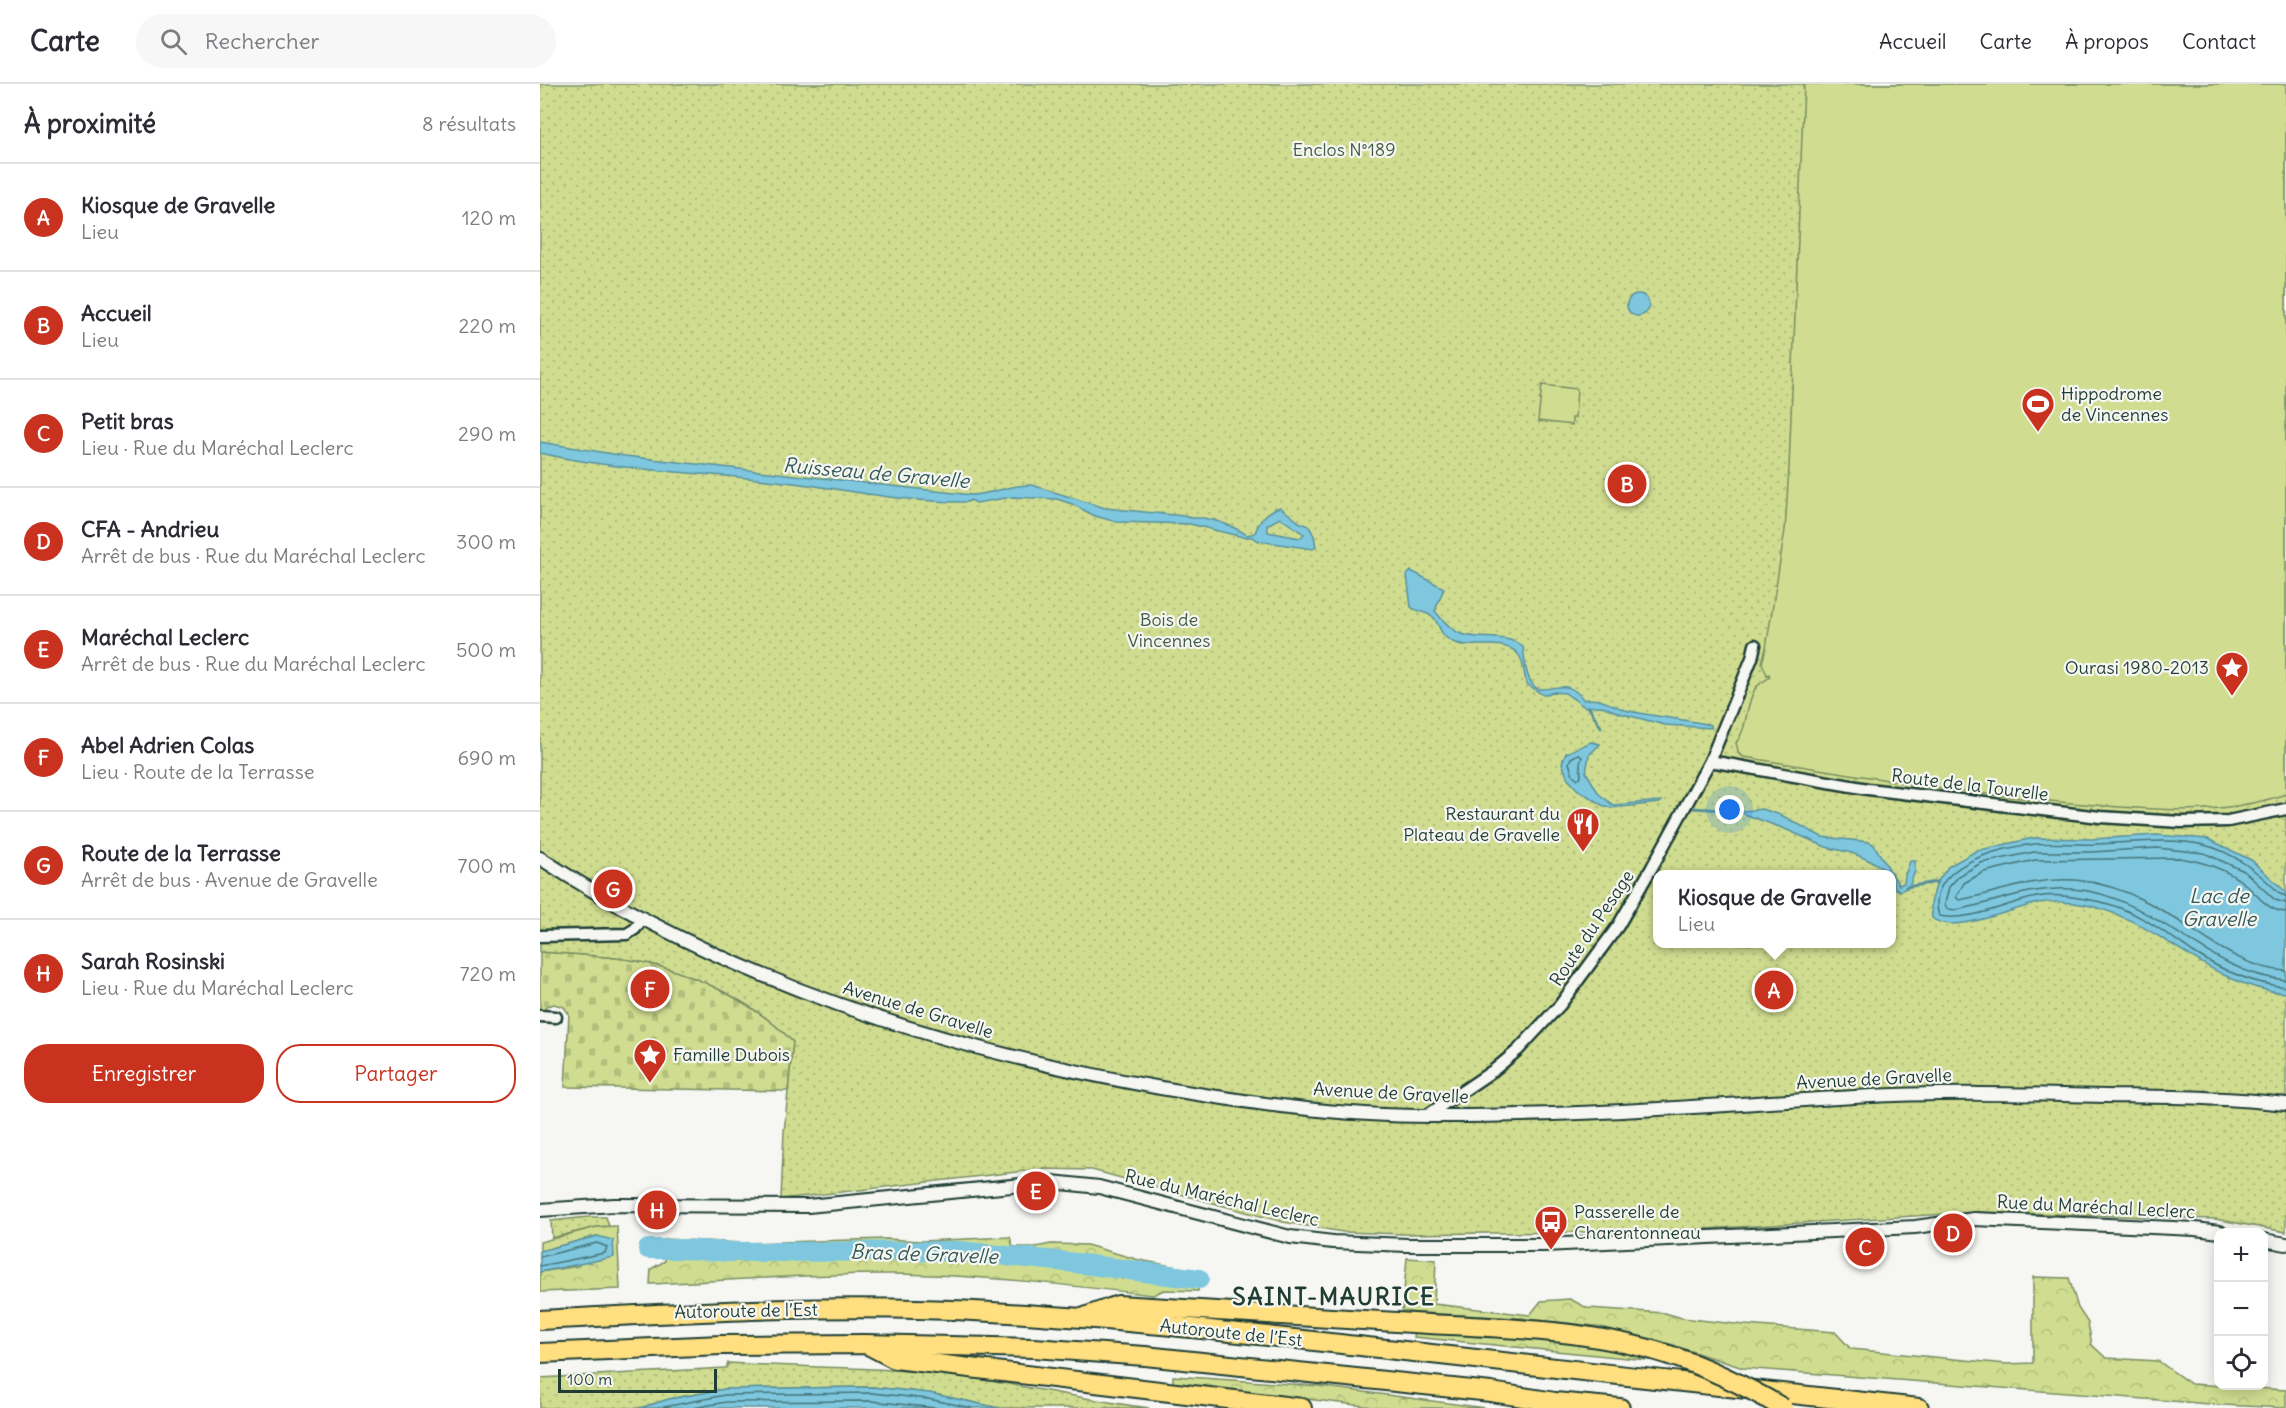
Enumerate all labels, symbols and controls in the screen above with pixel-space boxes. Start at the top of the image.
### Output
search box [136,14,556,68]
text: Carte [30,23,100,59]
icon: search [157,25,190,58]
text: Rechercher [205,27,320,55]
text: Accueil [1879,28,1947,55]
text: Carte [1980,28,2032,55]
text: À propos [2065,28,2149,55]
text: Contact [2182,28,2256,55]
text: À proximité [24,107,156,140]
text: 8 résultats [422,111,516,136]
park label: Enclos N°189 [1293,138,1396,161]
text: Kiosque de Gravelle [81,191,275,219]
text: A [37,205,50,230]
text: 120 m [462,205,516,230]
text: Lieu [81,219,119,244]
text: Accueil [81,299,152,327]
text: B [37,313,50,338]
text: 220 m [459,313,516,338]
text: Lieu [81,327,119,352]
place label: Hippodrome de Vincennes [2061,382,2168,426]
sports icon: Hippodrome de Vincennes [2020,386,2056,433]
text: Petit bras [81,407,174,435]
text: C [37,421,50,446]
text: 290 m [458,421,516,446]
text: Lieu · Rue du Maréchal Leclerc [81,435,354,460]
water label: Ruisseau de Gravelle [782,452,971,493]
pin: B [1608,462,1646,506]
text: CFA - Andrieu [81,515,219,543]
text: D [36,529,51,554]
text: 300 m [456,529,516,554]
text: Arrêt de bus · Rue du Maréchal Leclerc [81,543,426,568]
park label: Bois de Vincennes [1128,608,1210,652]
text: Maréchal Leclerc [81,623,249,651]
text: E [38,637,49,662]
text: 500 m [456,637,516,662]
place icon: Ourasi 1980-2013 [2214,650,2250,697]
text: Arrêt de bus · Rue du Maréchal Leclerc [81,651,426,676]
place label: Ourasi 1980-2013 [2065,656,2209,679]
text: Abel Adrien Colas [81,731,254,759]
text: F [38,745,49,770]
text: 690 m [458,745,516,770]
text: Lieu · Route de la Terrasse [81,759,315,784]
street label: Route de la Tourelle [1890,763,2050,806]
your location [1715,795,1744,824]
place label: Restaurant du Plateau de Gravelle [1403,802,1560,846]
restaurant icon: Restaurant du Plateau de Gravelle [1565,806,1601,853]
text: Route de la Terrasse [81,839,281,867]
text: G [36,853,51,878]
text: 700 m [458,853,516,878]
street label: Route du Pesage [1544,865,1639,990]
pin: G [594,866,632,912]
text: Arrêt de bus · Avenue de Gravelle [81,867,378,892]
popup [1653,870,1896,948]
text: Kiosque de Gravelle [1677,883,1872,911]
water label: Lac de Gravelle [2182,883,2257,931]
text: Lieu [1677,911,1715,936]
text: Sarah Rosinski [81,947,225,975]
text: H [36,961,51,986]
text: 720 m [460,961,516,986]
pin: F [630,966,670,1012]
pin: A [1754,968,1794,1012]
text: Lieu · Rue du Maréchal Leclerc [81,975,354,1000]
street label: Avenue de Gravelle [840,976,996,1043]
place icon: Famille Dubois [632,1037,668,1084]
place label: Famille Dubois [673,1043,790,1066]
button: Enregistrer [24,1044,264,1103]
button: Partager [276,1044,516,1103]
street label: Avenue de Gravelle [1796,1063,1952,1094]
street label: Avenue de Gravelle [1313,1077,1469,1108]
street label: Rue du Maréchal Leclerc [1123,1164,1322,1231]
pin: E [1016,1168,1056,1214]
pin: H [638,1188,676,1232]
street label: Rue du Maréchal Leclerc [1996,1190,2196,1223]
place label: Passerelle de Charentonneau [1574,1200,1701,1244]
bus stop icon: Passerelle de Charentonneau [1533,1204,1569,1251]
pin: D [1934,1210,1972,1256]
pin: C [1846,1224,1884,1270]
map controls [2214,1228,2268,1390]
button: + [2214,1228,2268,1282]
water label: Bras de Gravelle [850,1238,999,1269]
district label: SAINT-MAURICE [1232,1281,1436,1311]
button: − [2214,1282,2268,1336]
street label: Autoroute de l’Est [674,1298,818,1323]
street label: Autoroute de l’Est [1159,1314,1303,1351]
button: locate [2214,1336,2268,1390]
scale bar [558,1366,717,1394]
text: 100 m [567,1369,612,1389]

